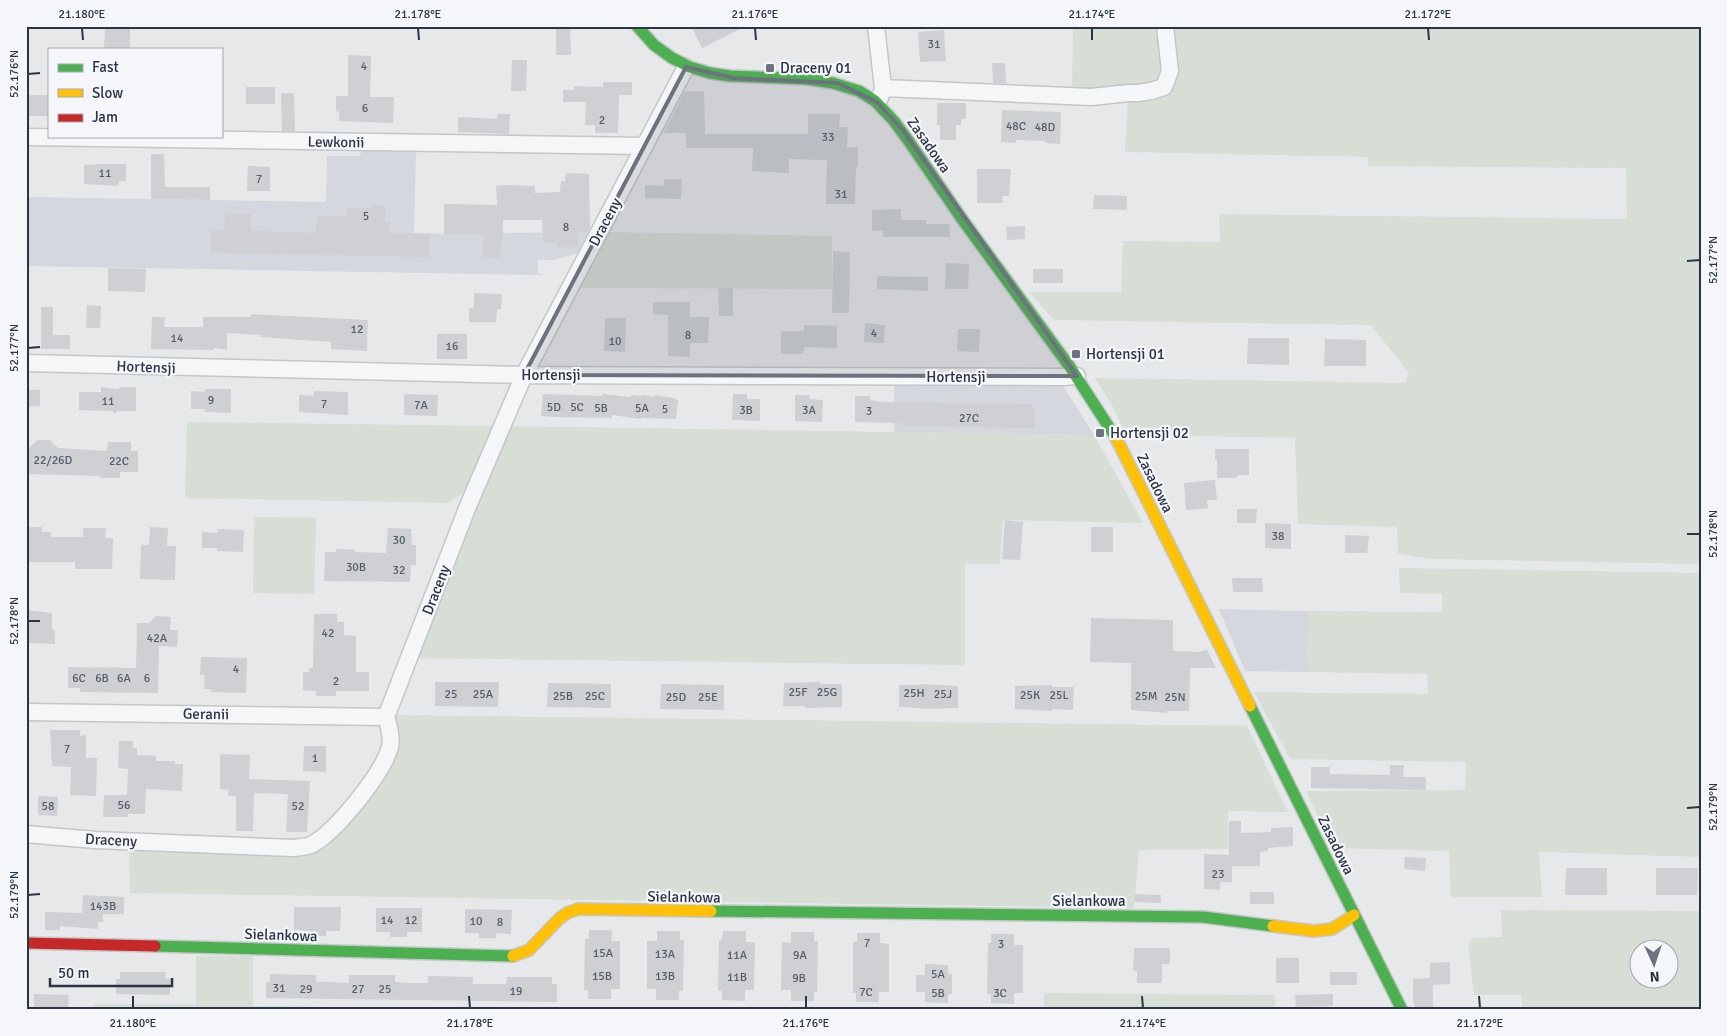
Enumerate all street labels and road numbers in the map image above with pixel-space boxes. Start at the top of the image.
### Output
street label: Zasadowa [903,114,955,176]
street label: Lewkonii [307,133,365,151]
street label: Draceny [585,195,625,249]
street label: Hortensji [116,357,176,377]
street label: Hortensji [521,366,581,384]
street label: Hortensji [926,368,986,386]
street label: Zasadowa [1133,450,1177,516]
street label: Draceny [418,562,454,618]
street label: Geranii [183,705,229,723]
street label: Zasadowa [1314,812,1358,878]
street label: Draceny [85,830,137,850]
street label: Sielankowa [647,887,721,907]
street label: Sielankowa [1052,892,1126,910]
street label: Sielankowa [244,925,318,945]

